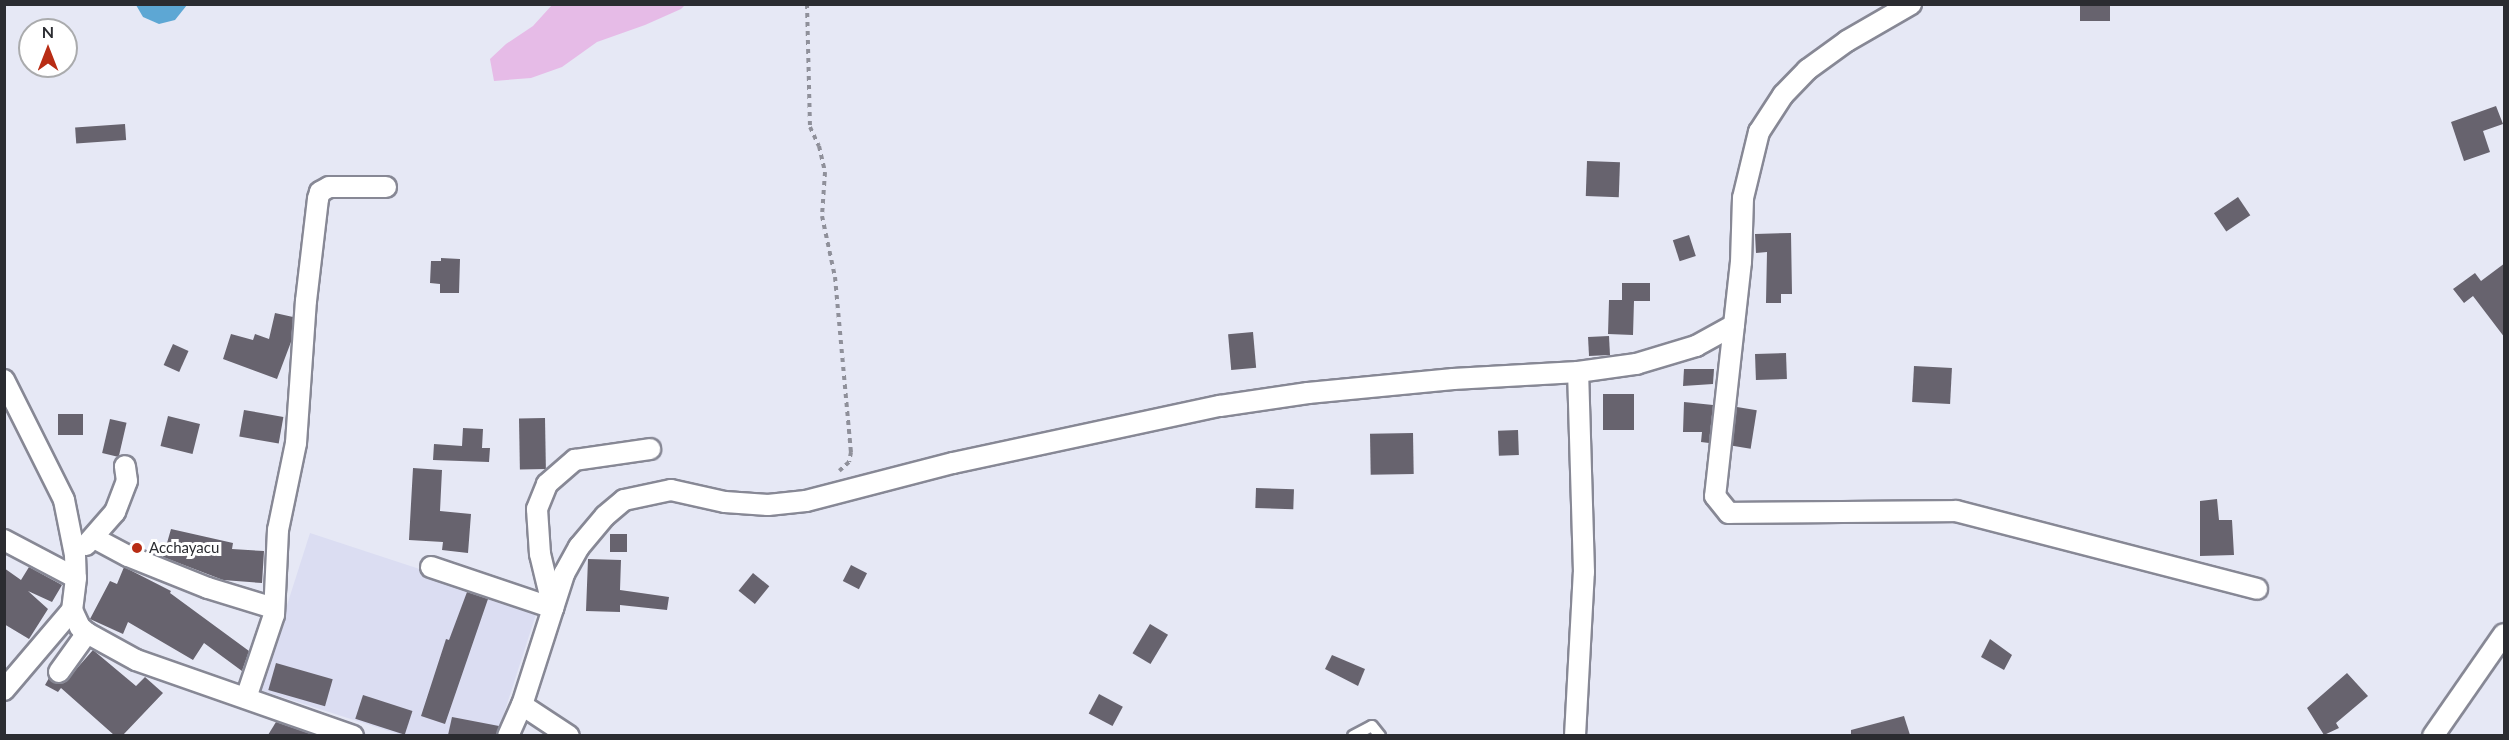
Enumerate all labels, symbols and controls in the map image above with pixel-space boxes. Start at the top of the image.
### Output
north arrow [18,18,78,78]
text: N [42,22,54,41]
place label: Acchayacu [149,539,219,557]
marker: Acchayacu [130,541,144,555]

